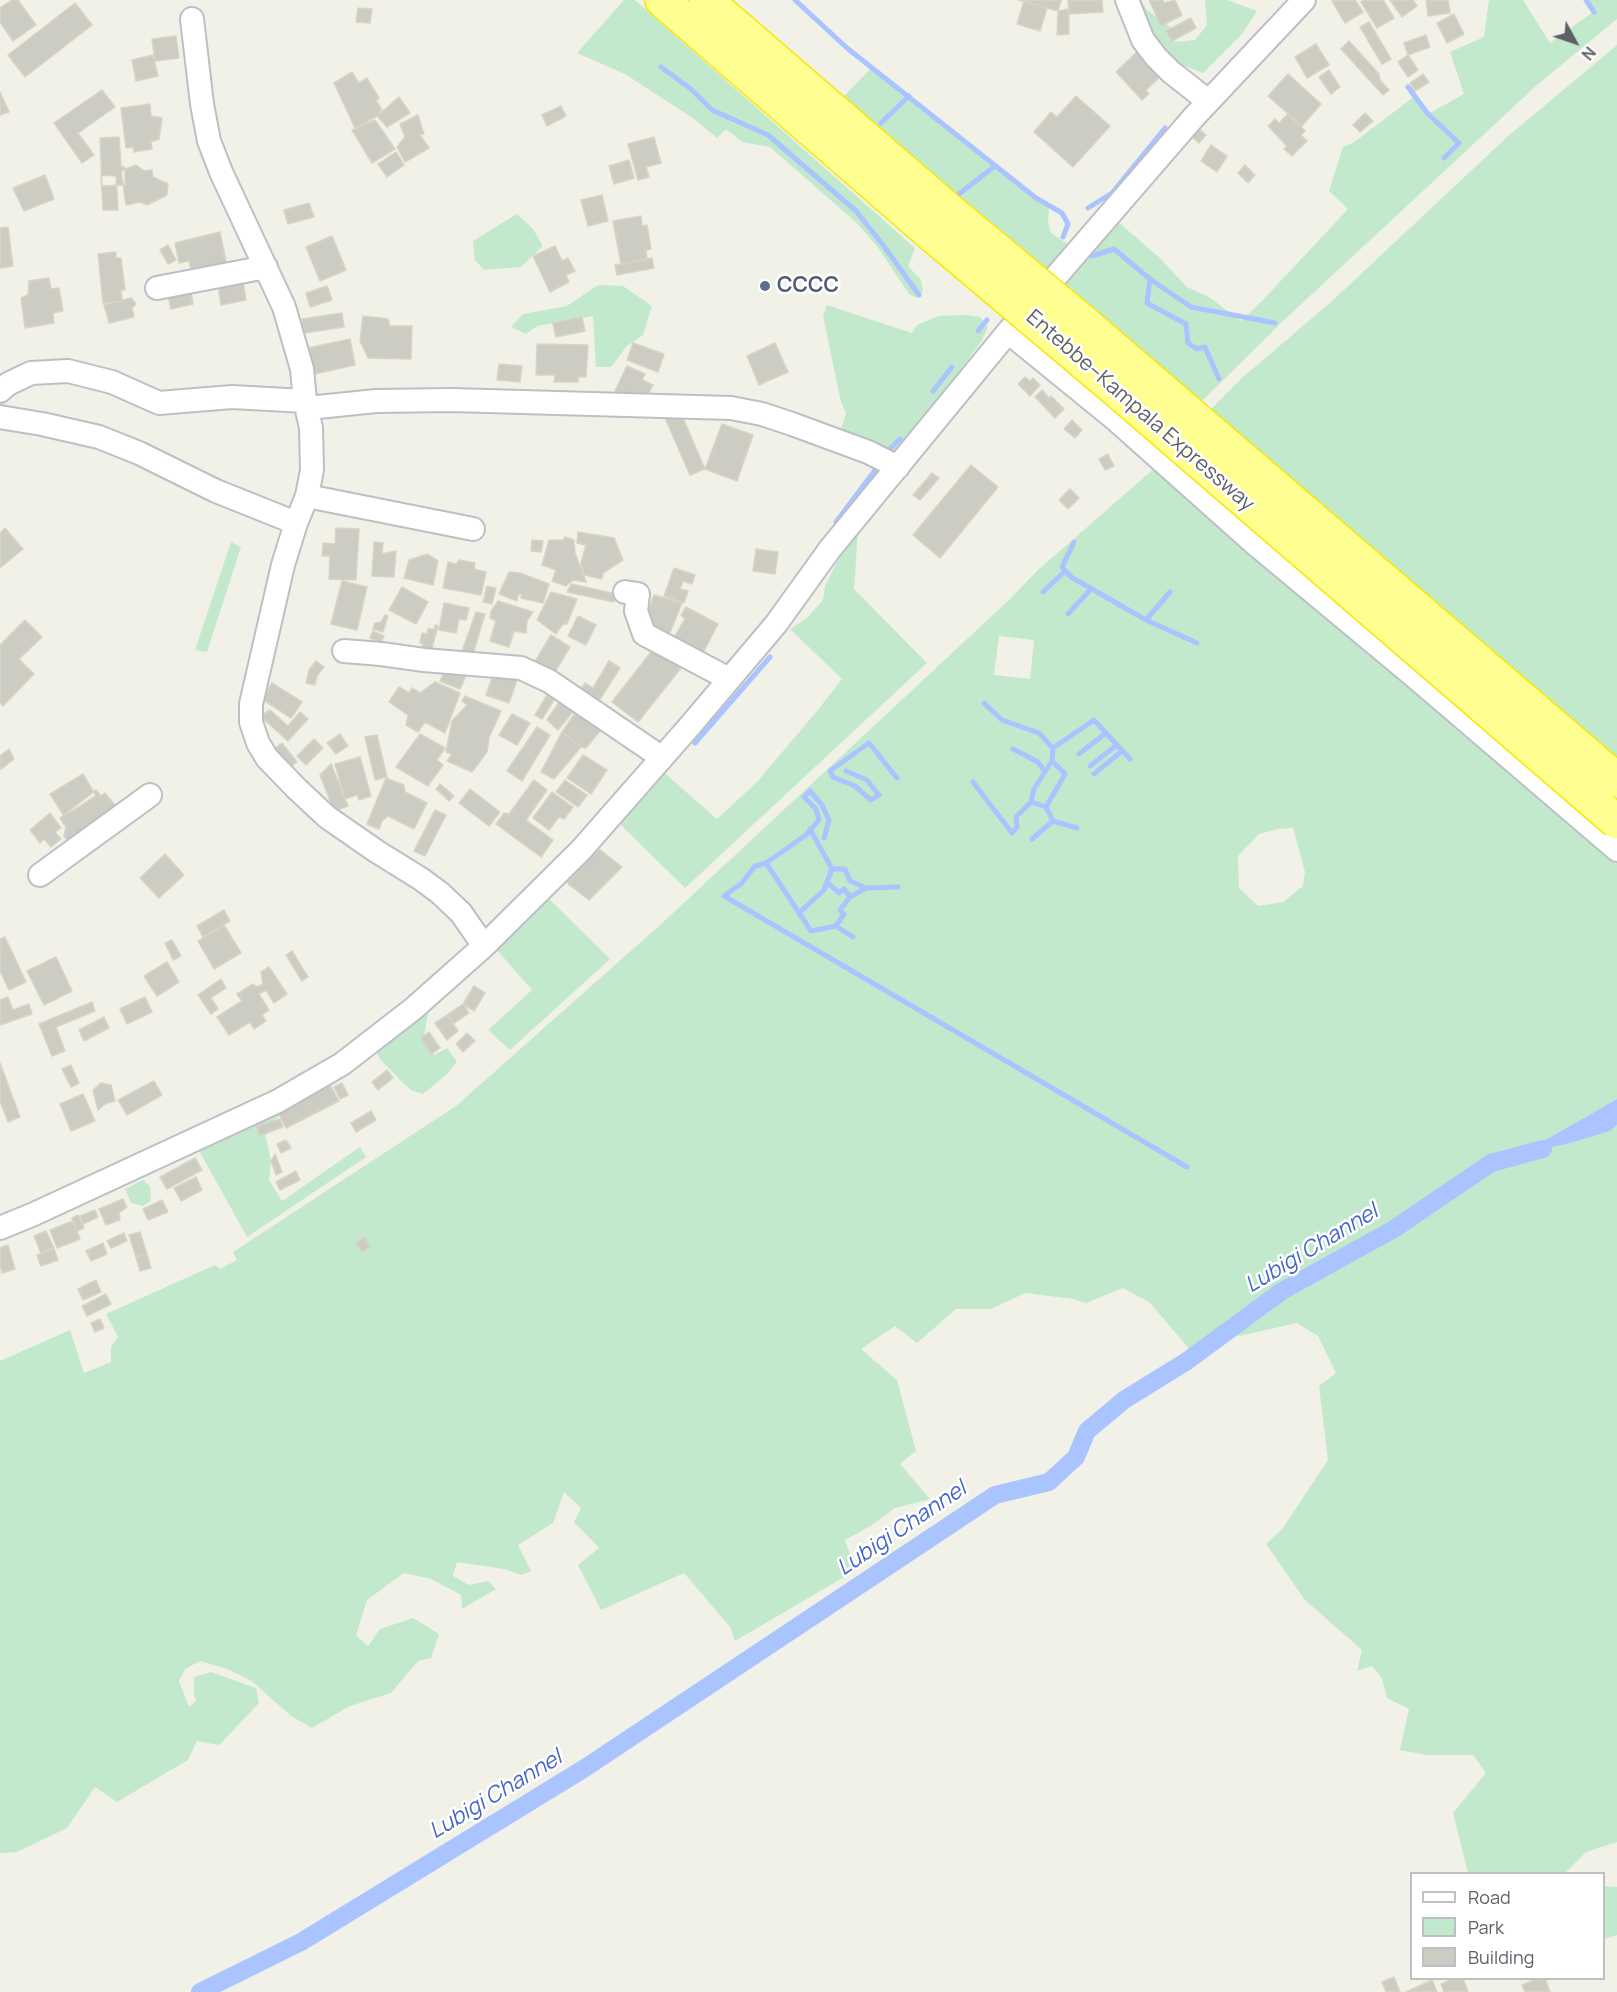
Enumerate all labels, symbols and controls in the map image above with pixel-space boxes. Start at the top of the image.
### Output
north arrow [1545,12,1605,72]
text: N [1577,42,1601,65]
place label: CCCC [777,273,839,299]
marker: CCCC [758,279,772,293]
street label: Entebbe–Kampala Expressway [1021,305,1259,517]
water label: Lubigi Channel [1241,1199,1383,1299]
water label: Lubigi Channel [832,1476,972,1582]
water label: Lubigi Channel [425,1745,567,1845]
legend [1410,1872,1605,1980]
text: Road [1468,1885,1511,1909]
text: Park [1468,1915,1504,1939]
text: Building [1468,1945,1534,1969]

